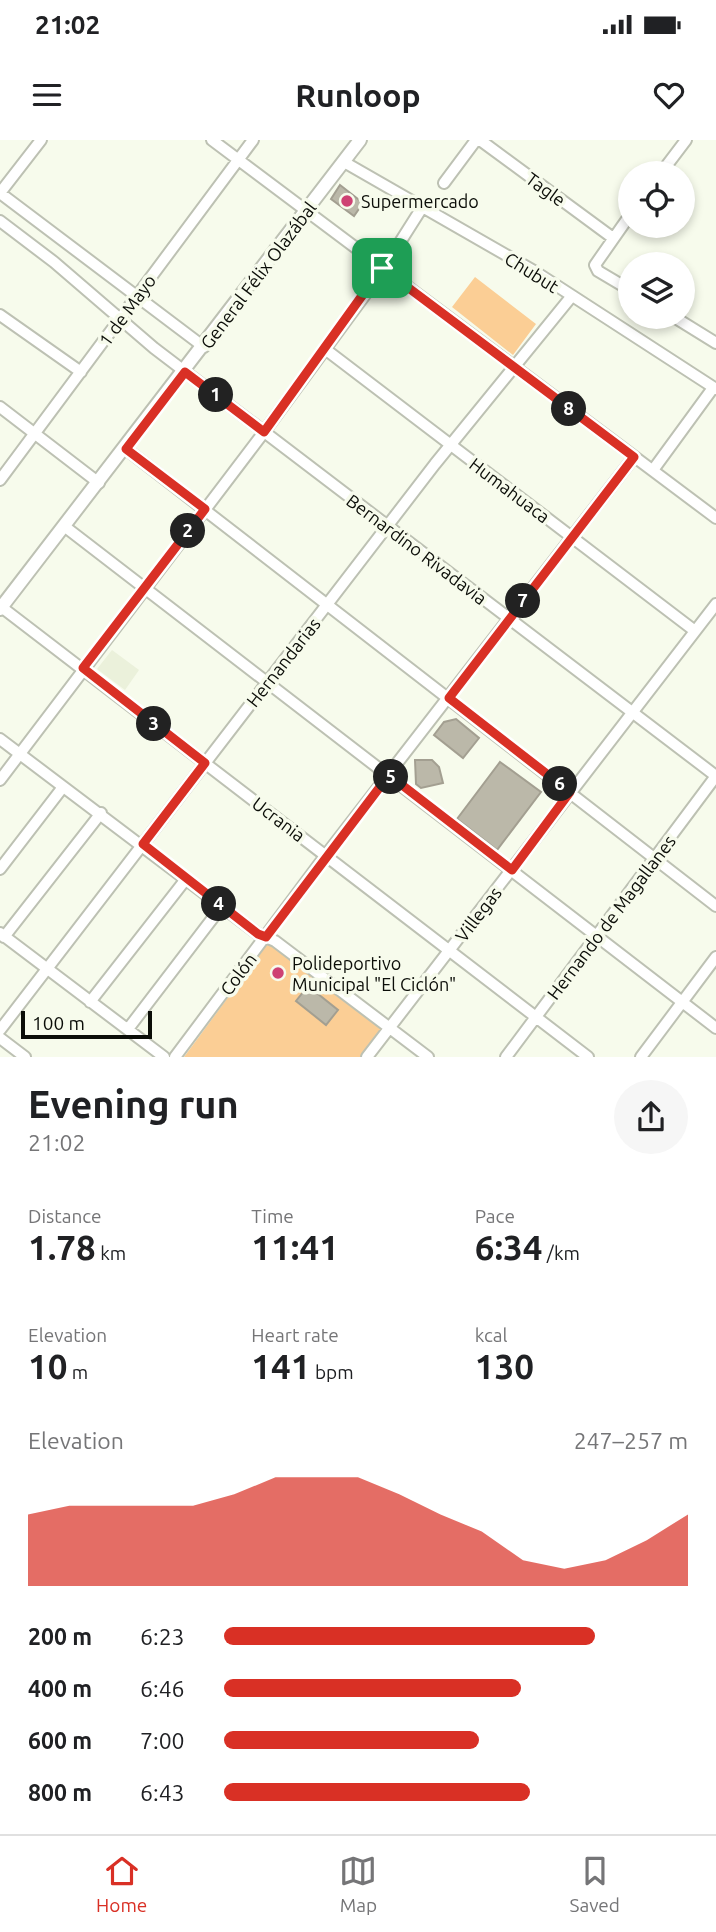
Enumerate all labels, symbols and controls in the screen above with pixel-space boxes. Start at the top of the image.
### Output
text: 21:02 [35,10,100,39]
icon: menu [28,76,66,114]
icon: heart [650,76,688,114]
text: Runloop [295,77,421,113]
map controls [618,161,695,329]
button: locate [618,161,695,238]
street label: Tagle [523,168,569,210]
place label: Supermercado [361,191,479,211]
marker: Supermercado [339,193,355,209]
street label: General Félix Olazábal [196,197,320,352]
pin [352,238,412,298]
street label: Chubut [501,248,563,296]
icon: arrive [363,249,401,287]
button: layers [618,252,695,329]
street label: 1 de Mayo [95,271,159,349]
pin: 1 [198,378,234,412]
text: 1 [210,383,221,405]
pin: 8 [552,392,586,426]
text: 8 [563,397,574,419]
street label: Humahuaca [466,453,554,527]
street label: Bernardino Rivadavia [343,490,491,608]
pin: 2 [170,514,206,548]
text: 2 [182,519,193,541]
pin: 7 [505,584,540,618]
text: 7 [517,589,528,611]
street label: Hernandarias [242,613,324,710]
pin: 3 [136,706,172,742]
text: 3 [148,712,159,734]
pin: 5 [374,760,408,794]
text: 5 [385,765,396,787]
pin: 6 [542,766,578,802]
text: 6 [554,772,565,794]
street label: Ucrania [249,793,309,845]
street label: Hernando de Magallanes [543,831,679,1003]
street label: Villegas [451,883,505,945]
pin: 4 [202,886,236,922]
text: 4 [213,892,224,914]
street label: Colón [216,949,260,999]
place label: Polideportivo Municipal "El Ciclón" [292,953,456,994]
marker: Polideportivo Municipal "El Ciclón" [270,965,286,981]
scale bar [21,1008,152,1040]
text: 100 m [32,1012,85,1034]
button: share [614,1080,688,1154]
text: Evening run [28,1083,239,1125]
text: 21:02 [28,1130,86,1155]
text: Distance [28,1205,102,1227]
text: Time [251,1205,294,1227]
text: Pace [475,1205,515,1227]
text: 1.78 [28,1227,96,1267]
text: 11:41 [251,1227,339,1267]
text: 6:34 [475,1227,543,1267]
text: km [96,1242,126,1264]
text: /km [543,1242,580,1264]
text: Elevation [28,1324,107,1346]
text: Heart rate [251,1324,339,1346]
text: kcal [475,1324,507,1346]
text: 10 [28,1346,67,1386]
text: 141 [251,1346,311,1386]
text: 130 [475,1346,534,1386]
text: m [67,1361,88,1383]
text: bpm [311,1361,354,1383]
text: Elevation [28,1428,124,1453]
text: 247–257 m [574,1428,688,1453]
text: 200 m [28,1624,92,1649]
text: 6:23 [140,1624,185,1649]
text: 400 m [28,1676,92,1701]
text: 6:46 [140,1676,185,1701]
text: 600 m [28,1728,92,1753]
text: 7:00 [140,1728,185,1753]
text: 800 m [28,1780,92,1805]
text: 6:43 [140,1780,185,1805]
tab: Home [96,1852,147,1916]
tab: Map [339,1852,377,1916]
tab: Saved [569,1852,620,1916]

